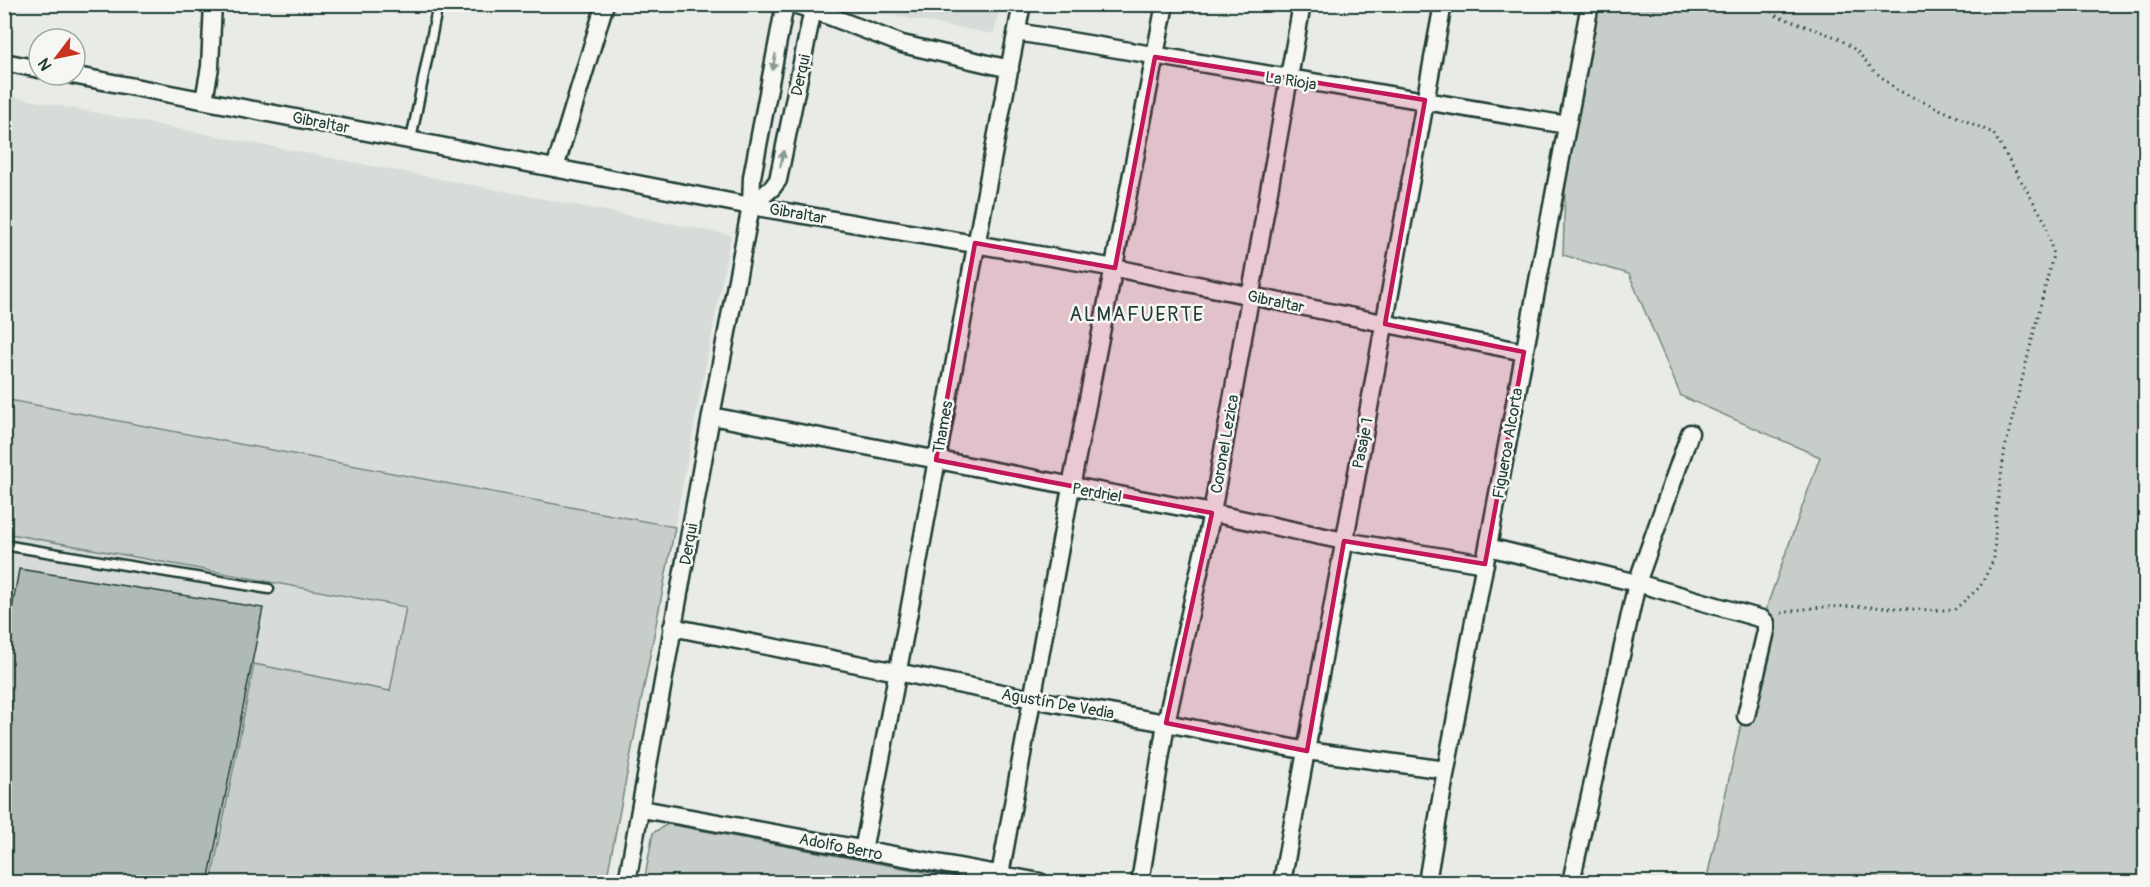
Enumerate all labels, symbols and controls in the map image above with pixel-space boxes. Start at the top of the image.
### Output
north arrow [27,27,87,87]
street label: Derqui [787,52,815,98]
one-way arrow [769,53,778,72]
text: N [34,54,56,74]
street label: La Rioja [1264,67,1318,95]
street label: Gibraltar [290,108,351,138]
one-way arrow [778,149,787,168]
street label: Gibraltar [768,199,828,229]
street label: Gibraltar [1245,286,1306,318]
district label: ALMAFUERTE [1069,302,1205,327]
street label: Figueroa Alcorta [1488,386,1528,500]
street label: Coronel Lezica [1206,393,1244,495]
street label: Thames [929,399,957,455]
street label: Pasaje 1 [1348,416,1378,470]
street label: Perdriel [1070,479,1123,507]
street label: Derqui [675,522,703,567]
street label: Agustín De Vedia [1000,684,1116,724]
street label: Adolfo Berro [797,829,885,865]

